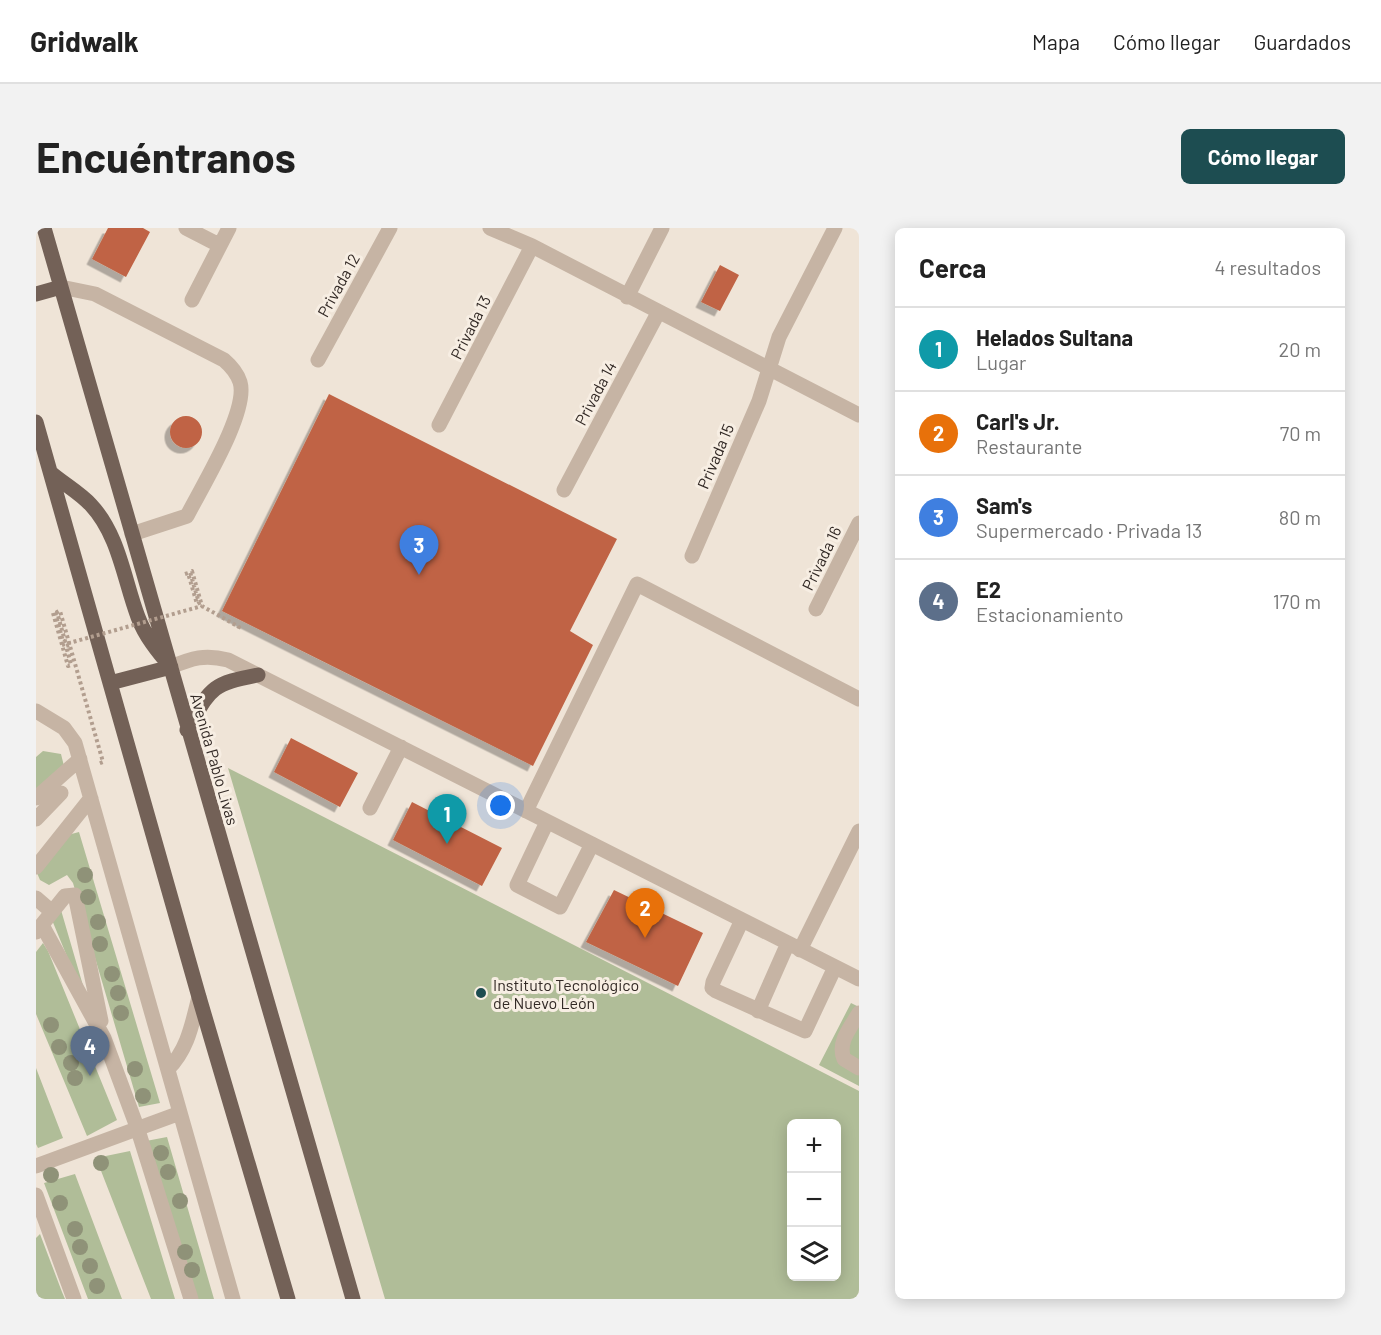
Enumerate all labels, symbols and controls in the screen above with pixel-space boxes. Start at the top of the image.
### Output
text: Gridwalk [30,24,139,58]
text: Mapa [1032,29,1080,54]
text: Cómo llegar [1113,29,1220,54]
text: Guardados [1253,29,1351,54]
button: Cómo llegar [1181,129,1345,184]
text: Encuéntranos [36,131,296,181]
street label: Privada 12 [313,250,363,320]
text: Cerca [919,252,986,283]
text: 4 resultados [1214,255,1321,279]
street label: Privada 13 [446,292,494,362]
text: Helados Sultana [976,324,1133,350]
text: 1 [935,337,942,361]
text: 20 m [1278,337,1321,361]
text: Lugar [976,350,1026,374]
street label: Privada 14 [570,358,620,428]
text: Carl's Jr. [976,408,1060,434]
street label: Privada 15 [693,421,737,491]
text: 2 [933,421,944,445]
text: 70 m [1280,421,1321,445]
text: Restaurante [976,434,1082,458]
text: Sam's [976,492,1032,518]
text: 3 [933,505,944,529]
text: 80 m [1279,505,1321,529]
text: Supermercado · Privada 13 [976,518,1202,542]
street label: Privada 16 [797,523,845,593]
pin: 3 [400,526,439,575]
text: E2 [976,576,1001,602]
text: 4 [932,589,945,613]
text: 170 m [1273,589,1321,613]
text: Estacionamiento [976,602,1124,626]
street label: Avenida Pablo Livas [187,691,243,827]
your location [486,791,515,820]
pin: 1 [428,794,466,844]
pin: 2 [626,888,664,938]
place label: Instituto Tecnológico de Nuevo León [493,975,639,1012]
marker: Instituto Tecnológico de Nuevo León [474,986,488,1000]
pin: 4 [70,1026,110,1076]
map controls [787,1119,841,1281]
button: + [787,1119,841,1173]
button: − [787,1173,841,1227]
button: layers [787,1227,841,1281]

